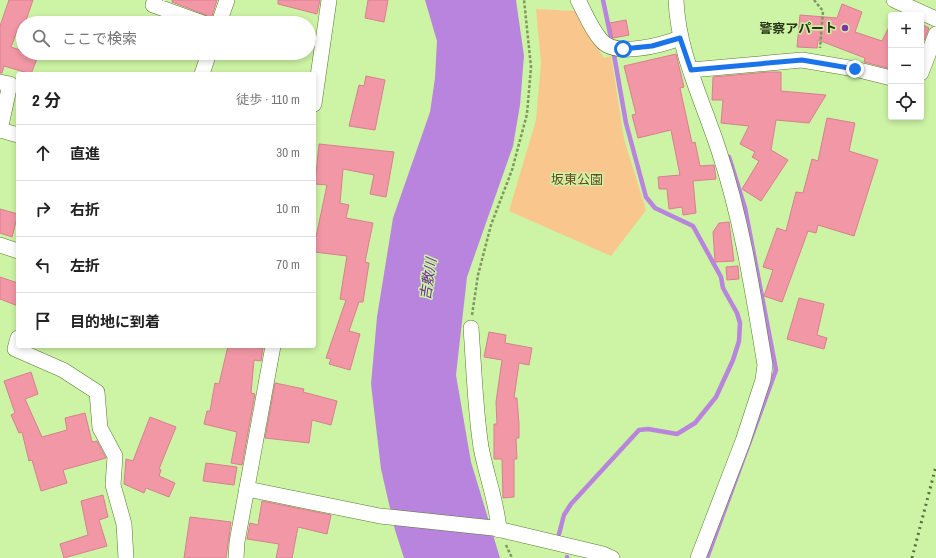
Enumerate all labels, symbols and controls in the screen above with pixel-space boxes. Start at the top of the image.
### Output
map controls [888,12,924,120]
button: + [888,12,924,48]
search box [16,16,316,60]
place label: 警察アパート [759,20,837,37]
marker: 警察アパート [840,23,850,33]
icon: search [30,27,52,49]
text: ここで検索 [62,28,137,49]
route start [614,40,632,58]
button: − [888,48,924,84]
route end [846,60,864,78]
button: locate [888,84,924,120]
text: 2 分 [32,88,61,111]
text: 徒歩 · 110 m [236,91,300,108]
icon: ahead [32,142,54,164]
text: 直進 [70,143,100,164]
text: 30 m [276,144,300,161]
park label: 坂東公園 [551,171,603,188]
icon: right [32,198,54,220]
text: 右折 [70,199,100,220]
text: 10 m [276,200,300,217]
icon: left [32,254,54,276]
text: 左折 [70,255,100,276]
water label: 吉敷川 [416,255,440,301]
text: 70 m [276,256,300,273]
icon: arrive [32,310,54,332]
text: 目的地に到着 [70,311,160,332]

